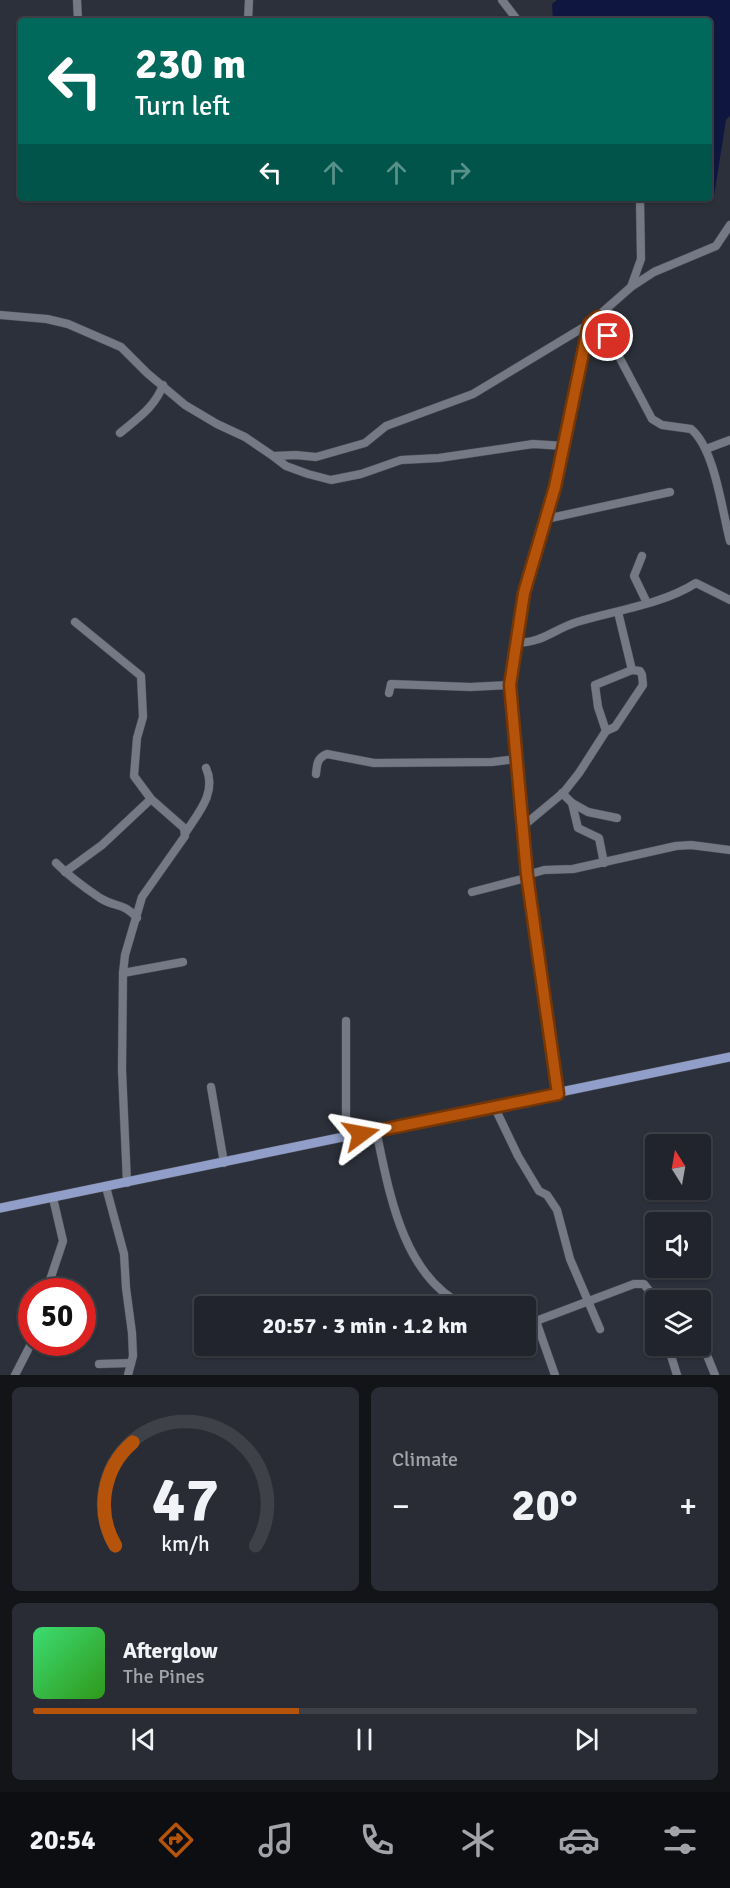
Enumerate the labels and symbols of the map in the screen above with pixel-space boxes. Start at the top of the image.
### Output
pin [582,310,633,361]
position arrow [329,1102,393,1166]
north arrow [645,1134,711,1200]
speed limit sign: 50 [18,1278,96,1356]

